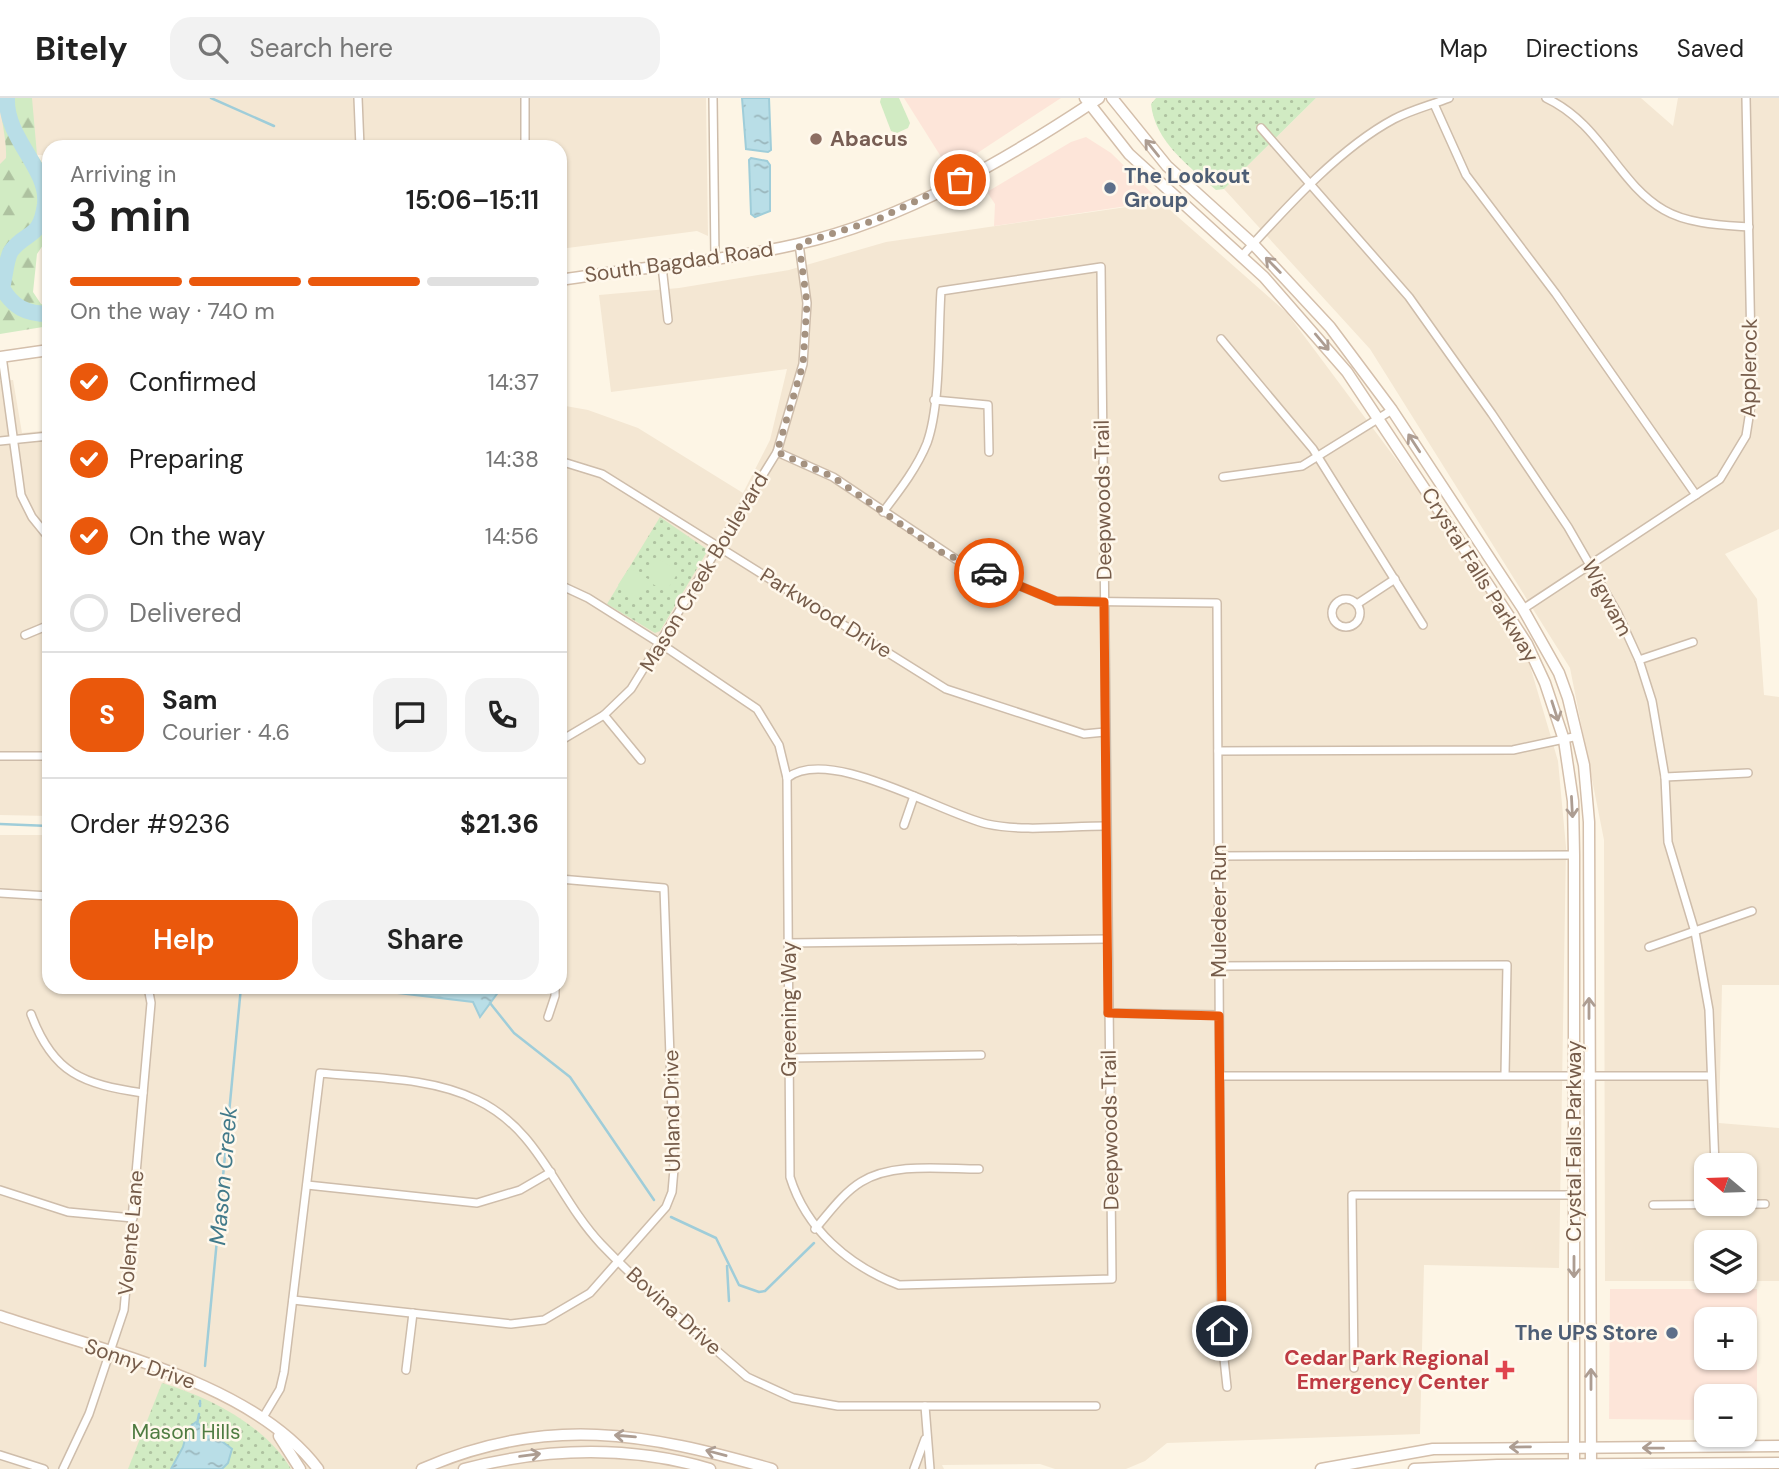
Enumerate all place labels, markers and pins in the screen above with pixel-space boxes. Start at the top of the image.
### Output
place label: Abacus [830,125,908,153]
marker: Abacus [808,131,824,147]
pin [930,150,990,210]
place label: The Lookout Group [1124,162,1250,214]
marker: The Lookout Group [1102,180,1118,196]
pin [1192,1301,1252,1361]
place label: The UPS Store [1515,1319,1658,1347]
marker: The UPS Store [1664,1325,1680,1341]
place label: Cedar Park Regional Emergency Center [1284,1344,1489,1396]
marker: Cedar Park Regional Emergency Center [1495,1360,1515,1380]

